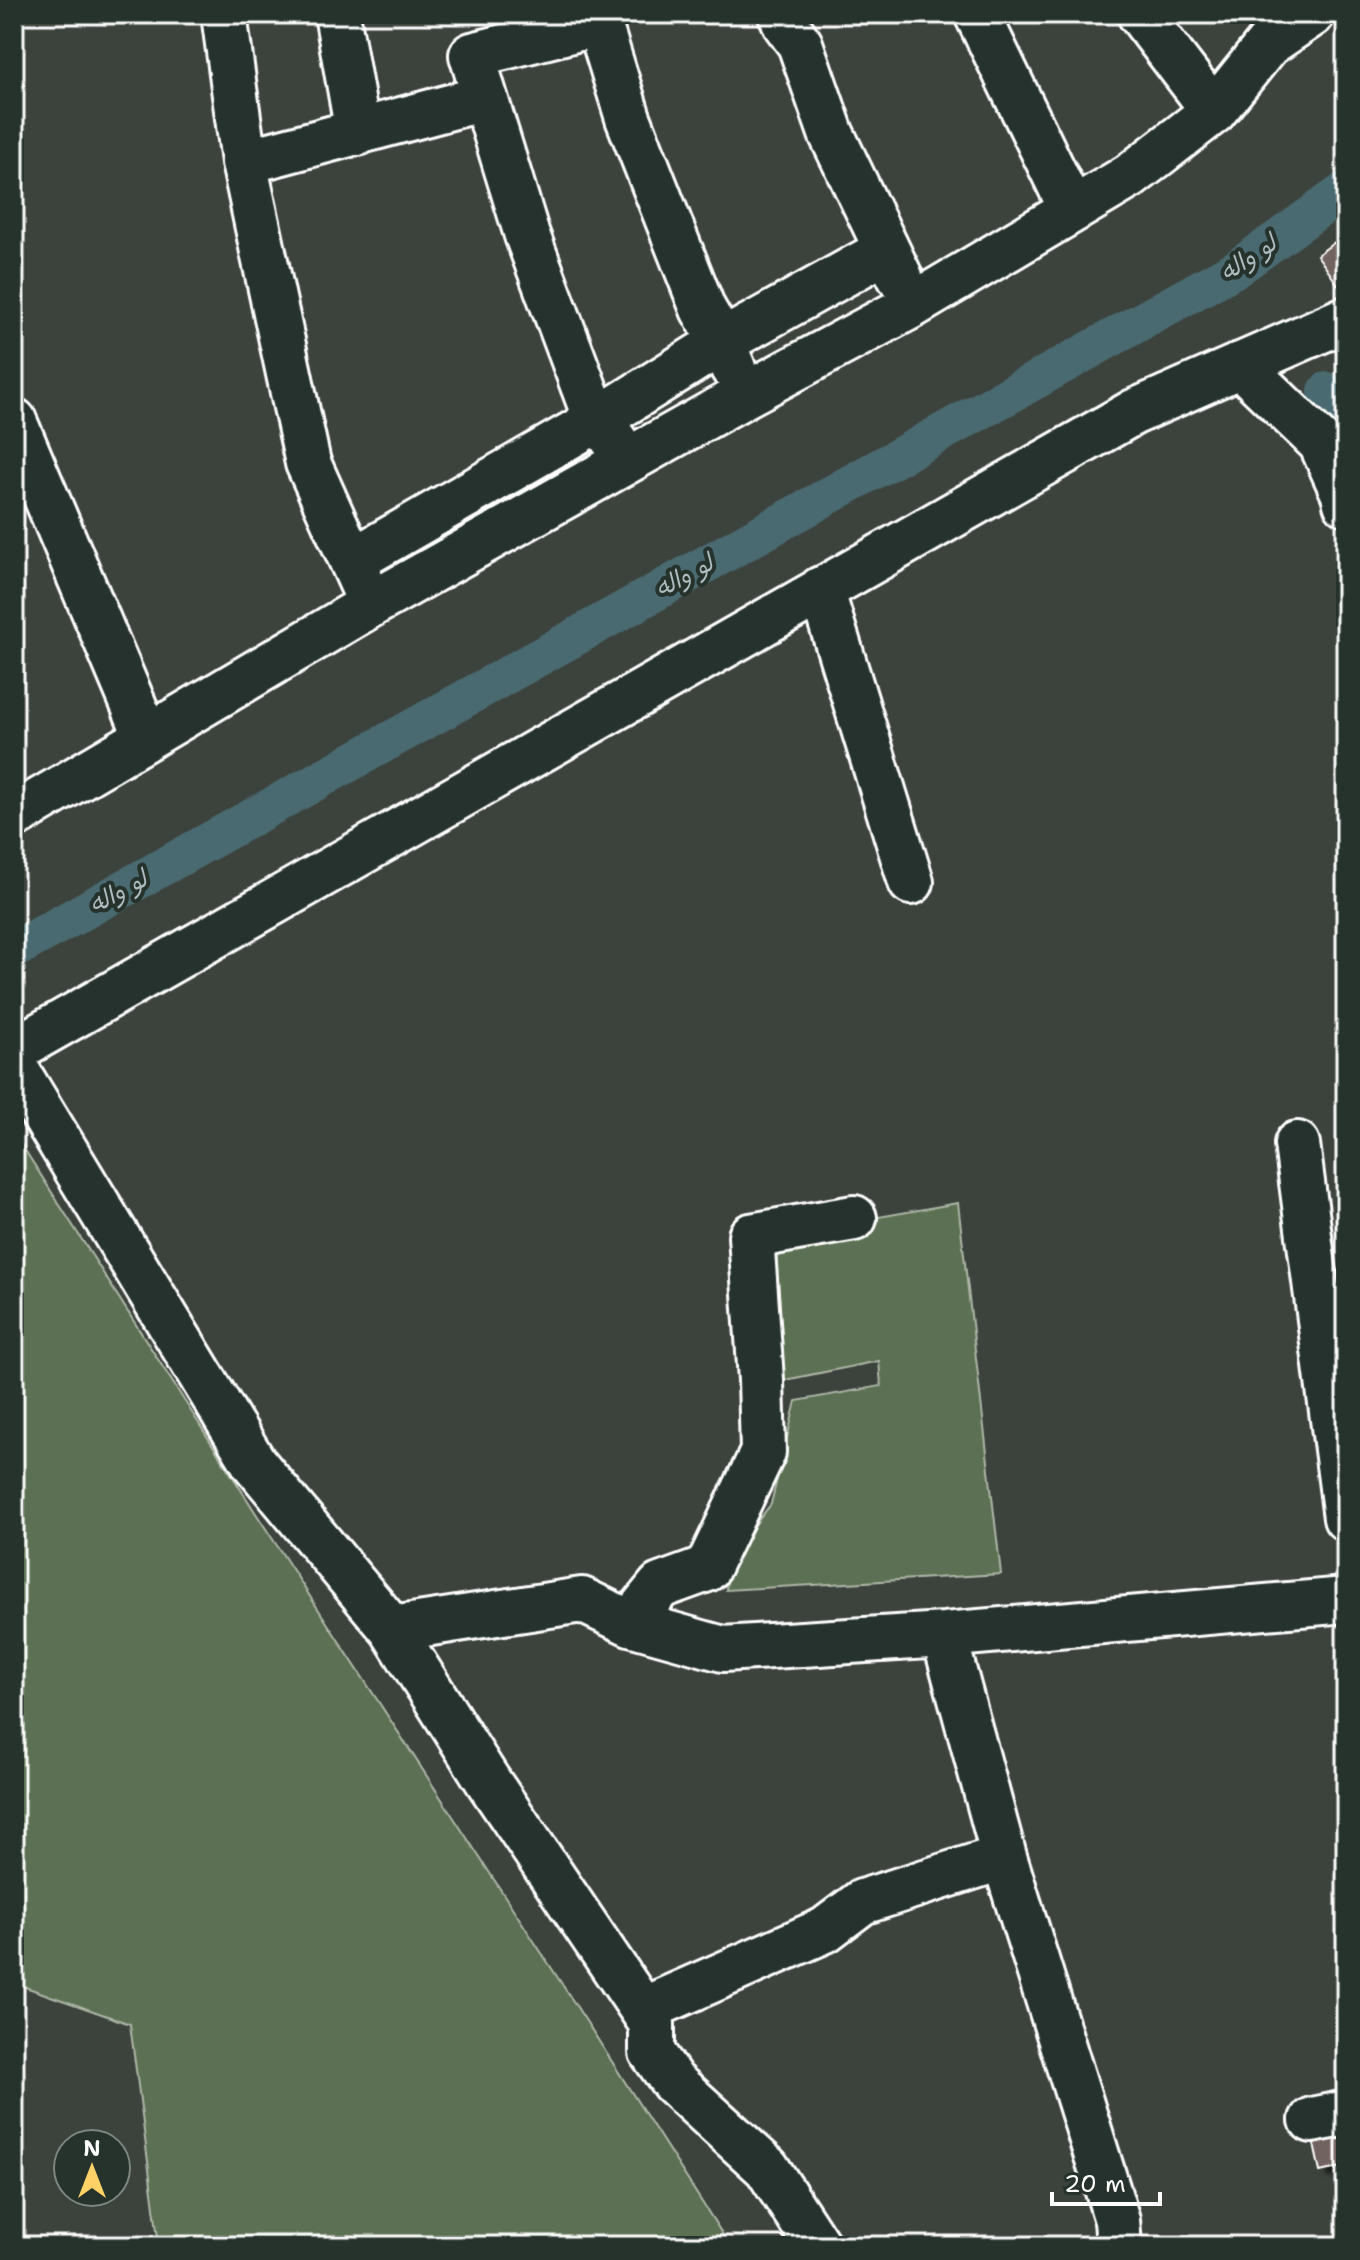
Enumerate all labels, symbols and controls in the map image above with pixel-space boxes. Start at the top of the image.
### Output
water label: لو واله [1213,225,1286,289]
water label: لو واله [649,545,722,605]
water label: لو واله [83,861,156,921]
north arrow [52,2128,132,2208]
text: N [83,2134,101,2163]
scale bar [1052,2156,1160,2206]
text: 20 m [1064,2168,1126,2200]

